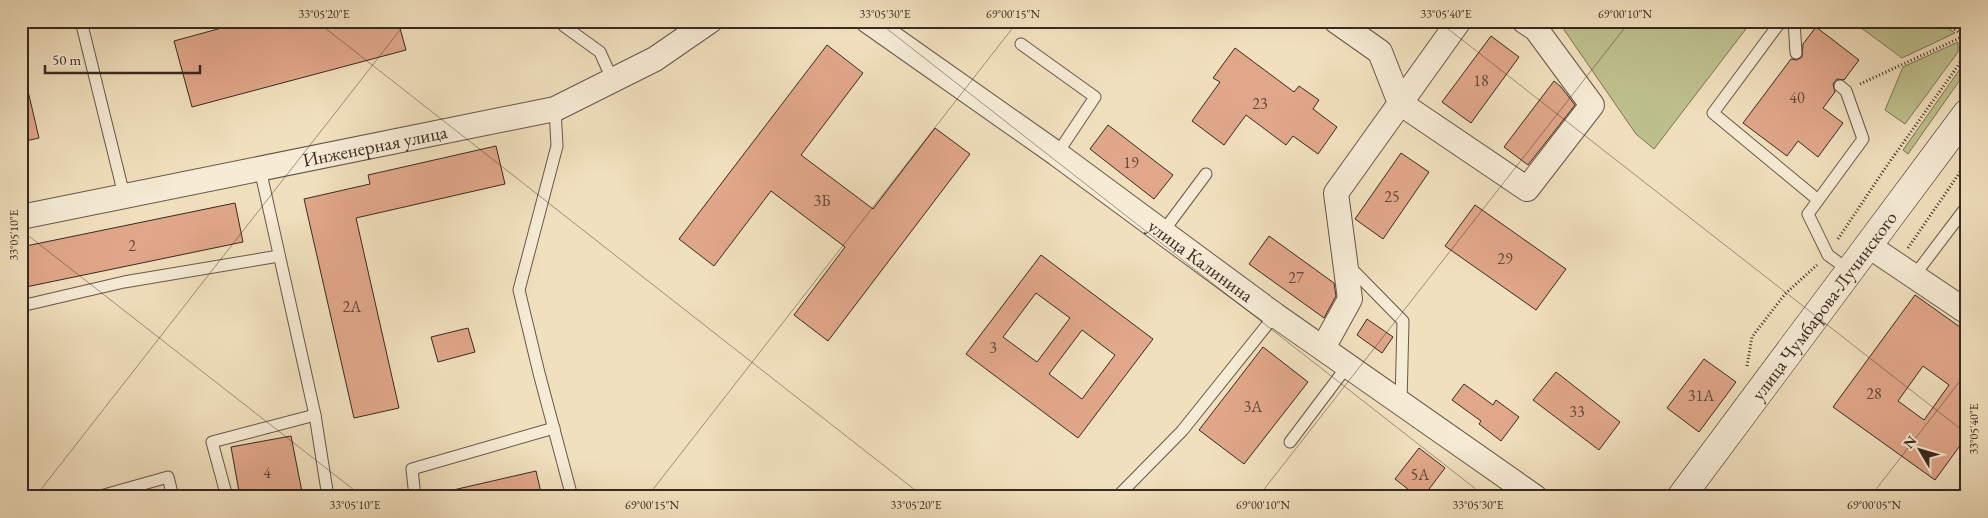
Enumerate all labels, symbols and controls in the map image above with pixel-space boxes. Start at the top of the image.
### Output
text: 33°05'20"E [298,6,350,22]
text: 33°05'30"E [859,6,911,22]
text: 69°00'15"N [986,6,1040,22]
text: 33°05'40"E [1420,6,1472,22]
text: 69°00'10"N [1598,6,1652,22]
scale bar [45,42,200,74]
text: 50 m [52,50,81,69]
house number: 18 [1473,70,1489,91]
house number: 40 [1789,87,1805,108]
house number: 23 [1252,93,1268,114]
street label: Инженерная улица [300,119,450,173]
house number: 19 [1123,152,1139,173]
house number: 25 [1384,186,1400,207]
house number: 3Б [813,190,831,211]
street label: улица Чумбарова-Лучинского [1746,206,1903,405]
text: 33°05'10"E [6,209,22,261]
street label: улица Калинина [1143,213,1259,308]
house number: 2 [128,235,136,256]
house number: 29 [1497,248,1513,269]
house number: 27 [1288,267,1304,288]
house number: 2А [343,296,362,317]
house number: 3 [989,337,997,358]
house number: 28 [1866,383,1882,404]
house number: 31А [1688,385,1715,406]
house number: 3А [1244,396,1263,417]
house number: 33 [1569,401,1585,422]
text: 33°05'40"E [1966,403,1982,455]
north arrow [1896,426,1946,476]
text: N [1899,431,1921,452]
house number: 4 [263,462,271,483]
house number: 5А [1411,464,1430,485]
text: 33°05'10"E [329,497,381,513]
text: 69°00'15"N [625,497,679,513]
text: 33°05'20"E [890,497,942,513]
text: 69°00'10"N [1236,497,1290,513]
text: 33°05'30"E [1452,497,1504,513]
text: 69°00'05"N [1847,497,1901,513]

